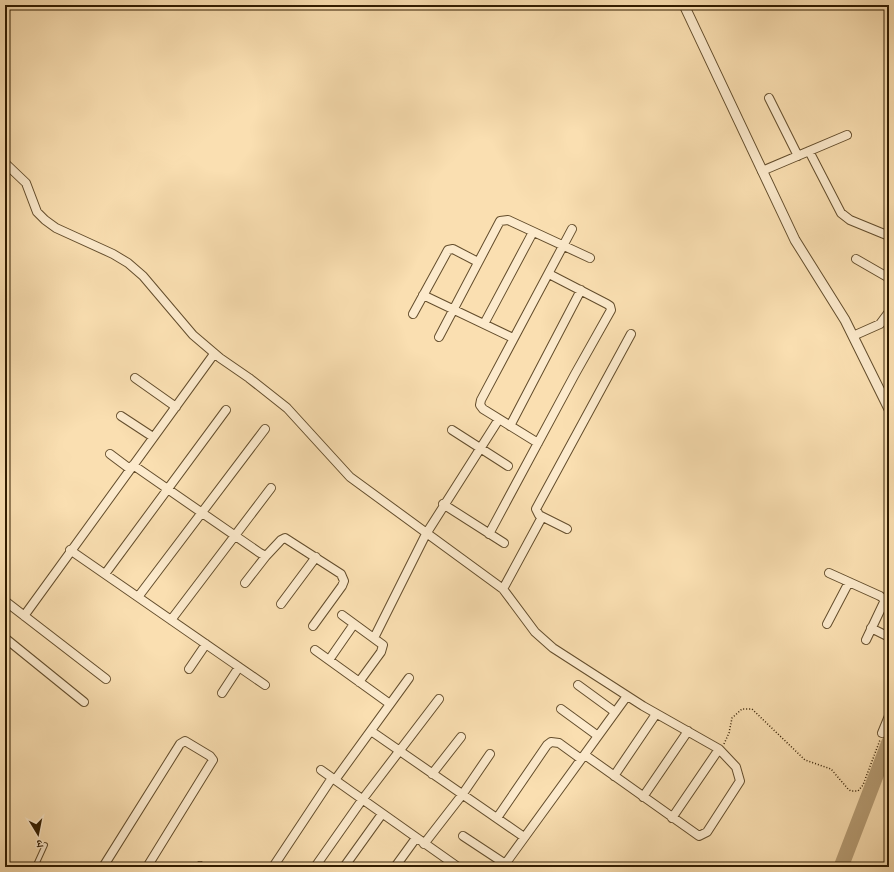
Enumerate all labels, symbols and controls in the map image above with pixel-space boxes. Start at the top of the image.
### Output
north arrow [18,814,58,854]
text: उ [34,834,45,851]

